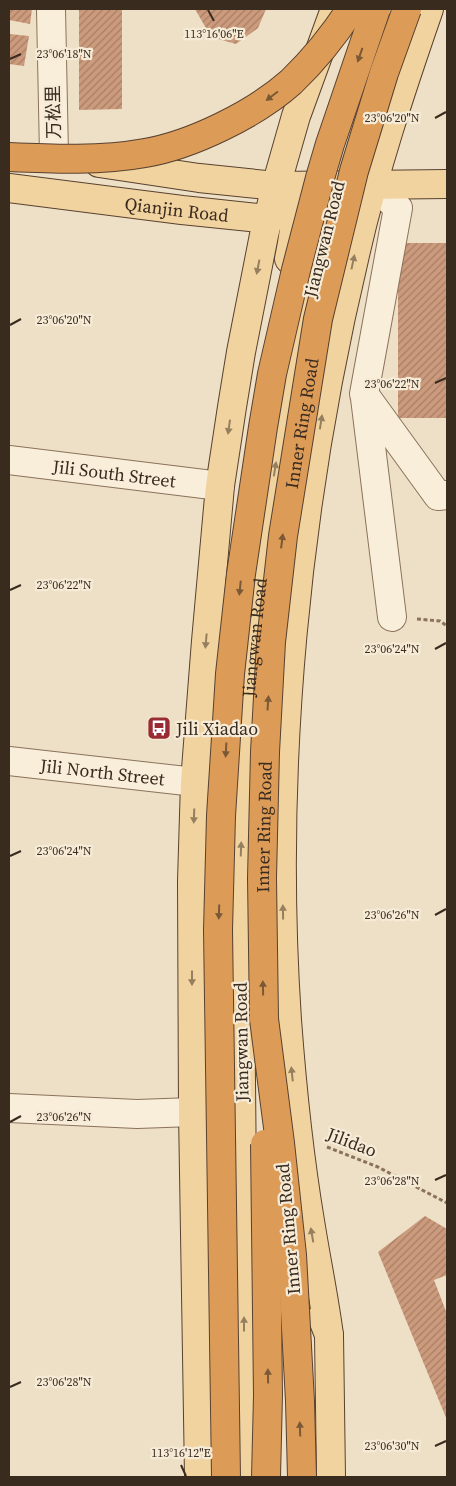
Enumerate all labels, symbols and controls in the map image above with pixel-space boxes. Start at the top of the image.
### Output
text: 113°16'06"E [184,26,244,42]
text: 23°06'18"N [36,46,92,62]
one-way arrow [356,48,364,63]
street label: 万松里 [40,85,66,139]
one-way arrow [266,91,279,102]
text: 23°06'20"N [364,110,420,126]
street label: Jiangwan Road [297,178,351,301]
street label: Qianjin Road [123,190,230,227]
one-way arrow [349,255,357,270]
one-way arrow [254,259,262,275]
text: 23°06'20"N [36,312,92,328]
street label: Inner Ring Road [278,356,324,490]
text: 23°06'22"N [364,376,420,392]
one-way arrow [317,413,325,429]
one-way arrow [225,419,233,435]
street label: Jili South Street [50,453,177,493]
one-way arrow [271,461,279,477]
one-way arrow [278,533,286,549]
text: 23°06'22"N [36,577,92,593]
street label: Jiangwan Road [235,577,272,699]
one-way arrow [236,580,244,596]
one-way arrow [202,633,210,649]
text: 23°06'24"N [364,641,420,657]
one-way arrow [264,695,272,711]
bus stop icon: Jili Xiadao [146,715,172,741]
place label: Jili Xiadao [175,716,258,741]
one-way arrow [221,742,229,758]
street label: Jili North Street [38,752,166,791]
street label: Inner Ring Road [249,761,277,893]
one-way arrow [190,808,198,824]
one-way arrow [237,841,245,857]
text: 23°06'24"N [36,843,92,859]
one-way arrow [279,903,287,919]
one-way arrow [215,904,223,920]
text: 23°06'26"N [364,907,420,923]
one-way arrow [189,971,197,987]
one-way arrow [259,980,267,996]
street label: Jiangwan Road [227,982,255,1103]
one-way arrow [287,1066,295,1082]
text: 23°06'26"N [36,1109,92,1125]
street label: Jilidao [322,1121,381,1163]
street label: Inner Ring Road [270,1162,306,1296]
text: 23°06'28"N [364,1173,420,1189]
one-way arrow [308,1227,316,1243]
one-way arrow [240,1315,248,1331]
one-way arrow [264,1368,272,1384]
text: 23°06'28"N [36,1374,92,1390]
one-way arrow [296,1420,304,1436]
text: 23°06'30"N [364,1438,420,1454]
text: 113°16'12"E [151,1445,211,1461]

